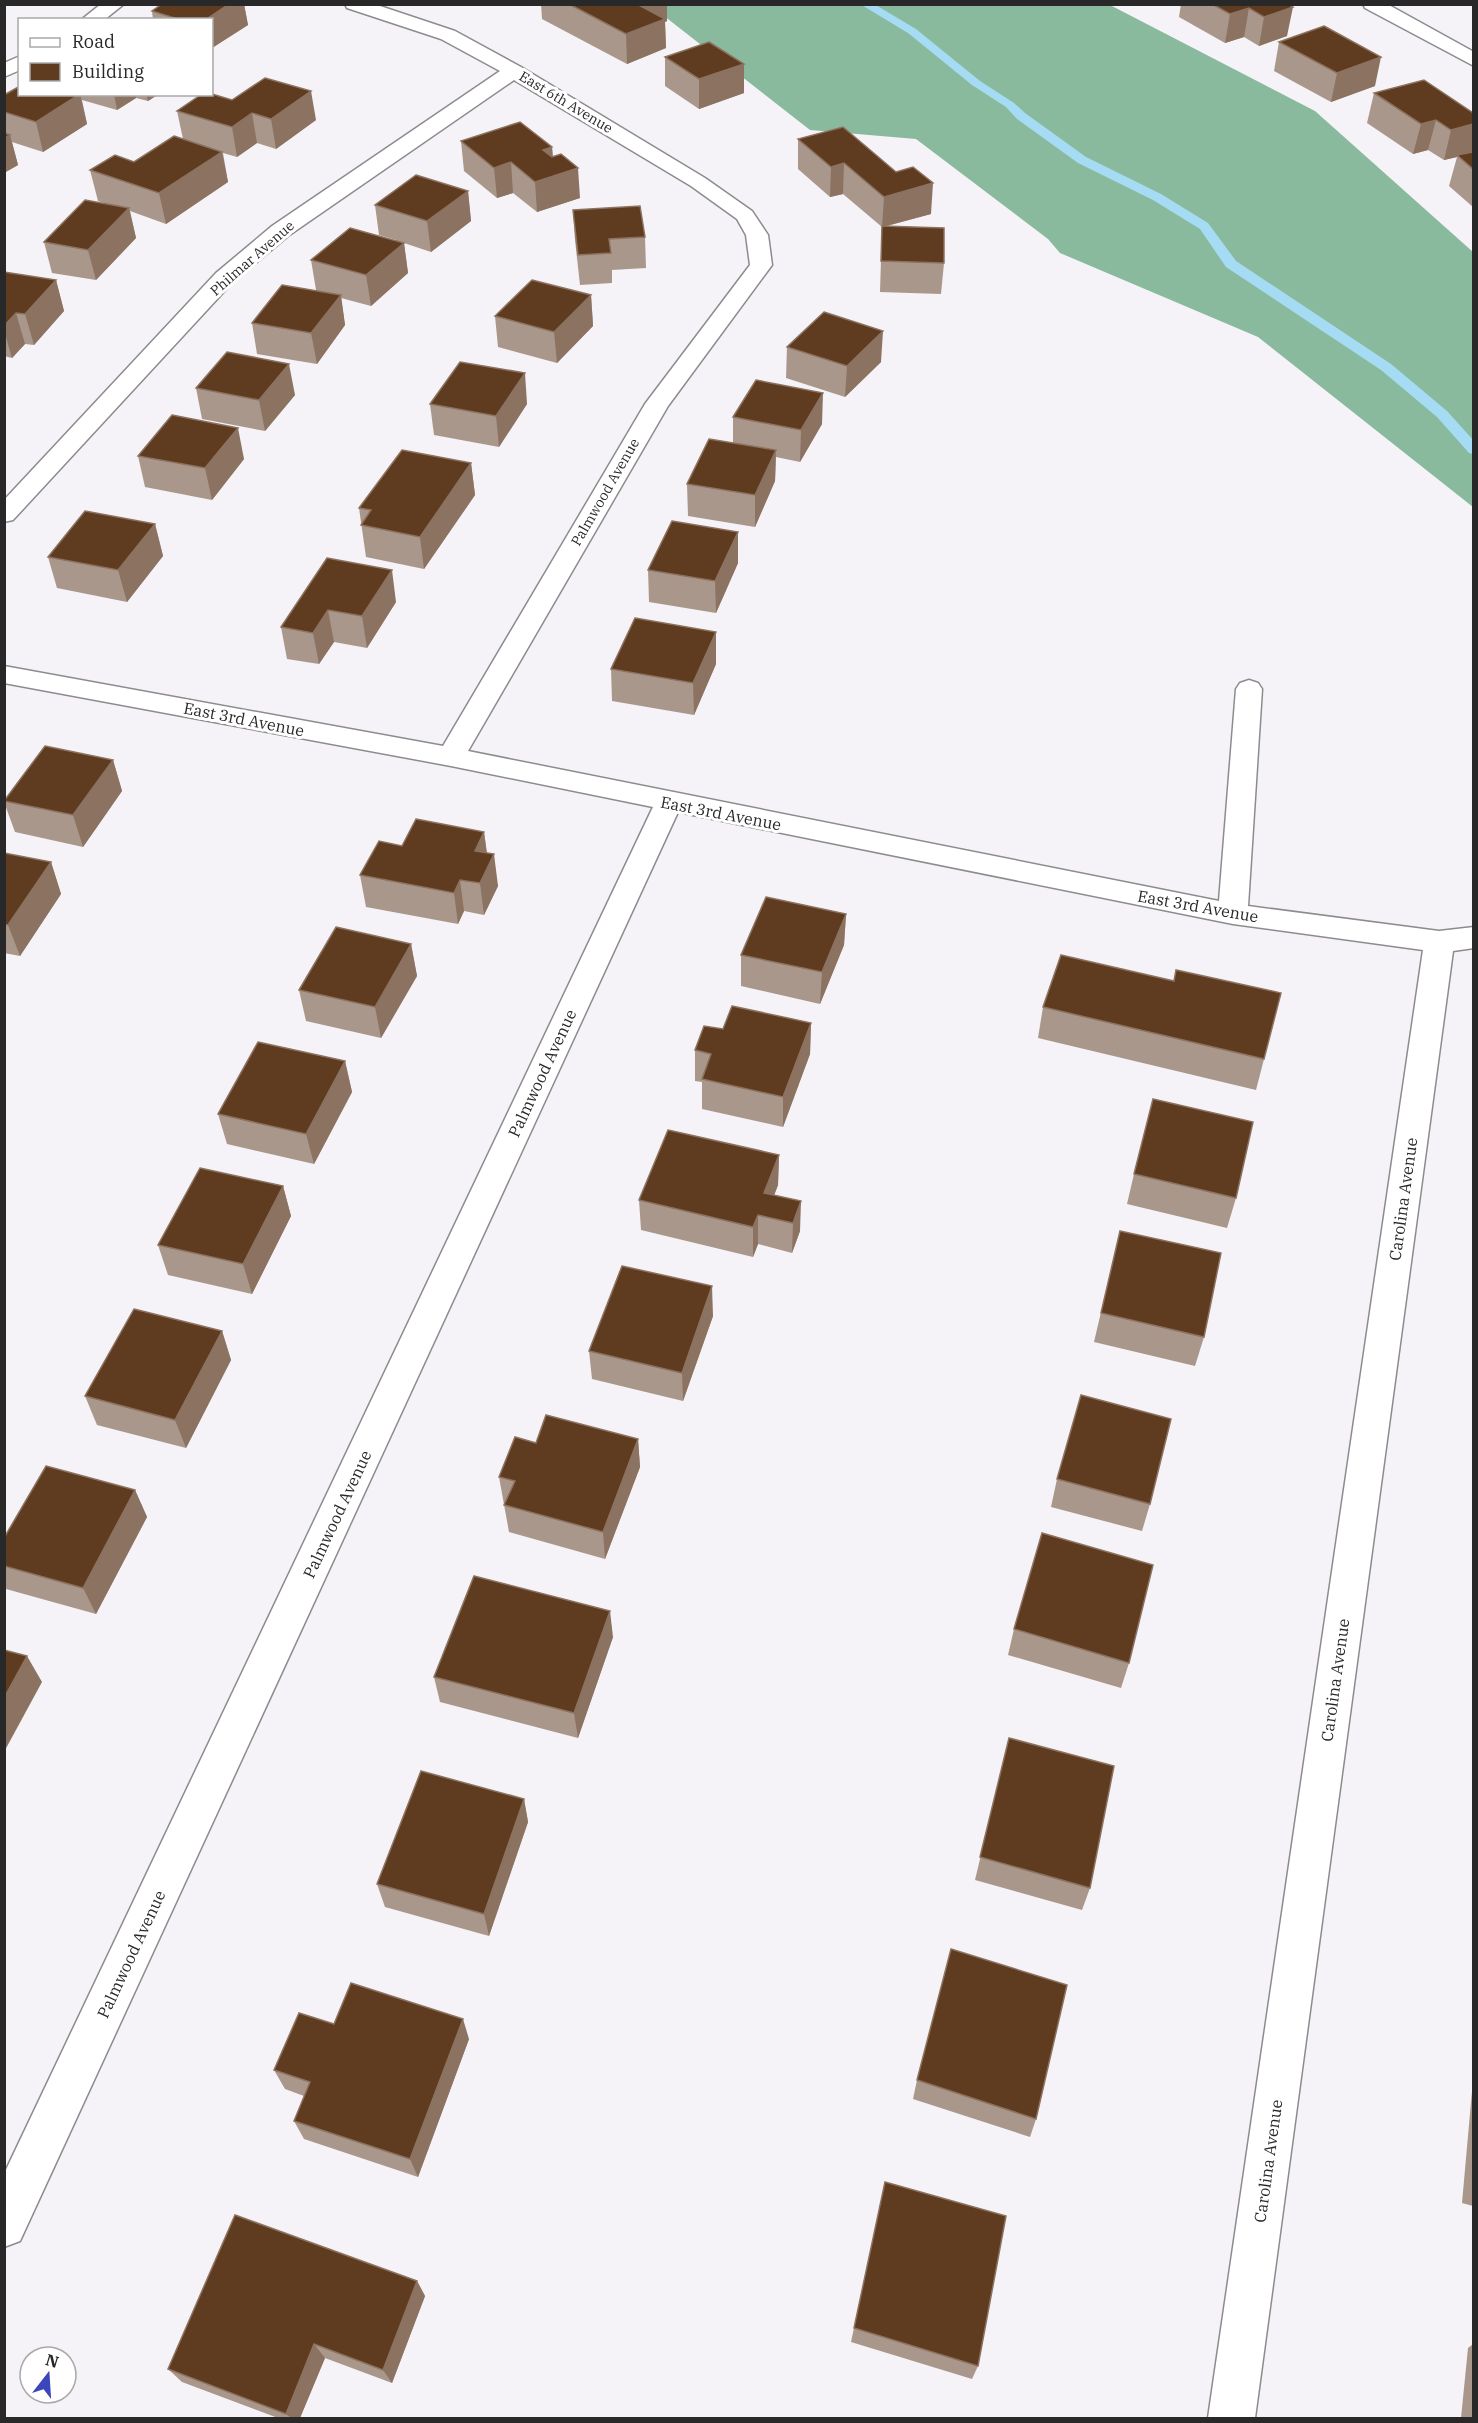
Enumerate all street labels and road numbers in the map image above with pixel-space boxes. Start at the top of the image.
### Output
street label: East 6th Avenue [516,67,616,137]
street label: Philmar Avenue [206,217,298,299]
street label: Palmwood Avenue [567,435,643,549]
street label: East 3rd Avenue [182,698,306,740]
street label: East 3rd Avenue [659,792,783,834]
street label: East 3rd Avenue [1136,886,1260,926]
street label: Palmwood Avenue [504,1006,580,1140]
street label: Carolina Avenue [1384,1136,1422,1262]
street label: Palmwood Avenue [299,1447,375,1581]
street label: Carolina Avenue [1316,1617,1354,1743]
street label: Palmwood Avenue [93,1887,169,2021]
street label: Carolina Avenue [1249,2098,1287,2224]

